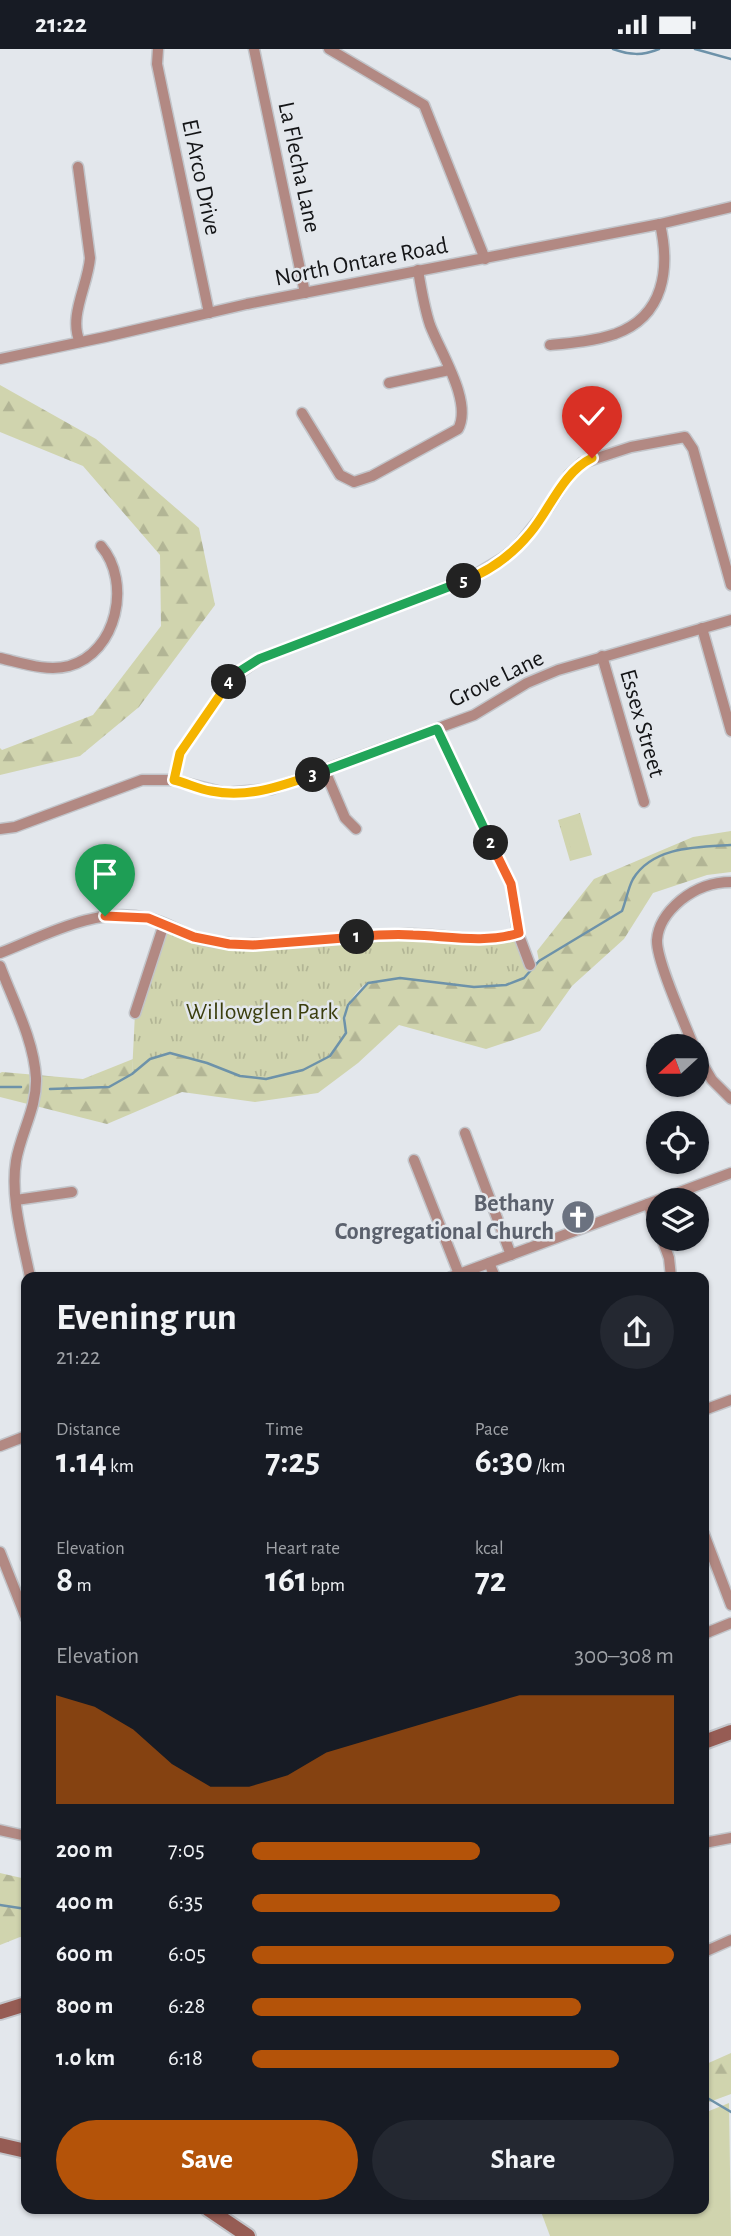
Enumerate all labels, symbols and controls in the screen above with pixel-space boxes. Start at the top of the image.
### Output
text: 21:22 [35,11,87,37]
street label: La Flecha Lane [273,99,325,235]
street label: El Arco Drive [177,117,225,237]
street label: North Ontare Road [273,233,450,291]
pin [562,386,622,458]
icon: check [573,397,611,435]
pin: 5 [447,563,482,599]
text: 5 [459,571,468,590]
street label: Grove Lane [445,646,548,712]
pin: 4 [212,665,246,699]
street label: Essex Street [615,666,669,780]
text: 4 [224,672,233,691]
pin: 3 [296,757,330,793]
text: 3 [308,765,317,784]
pin: 2 [474,825,508,861]
text: 2 [486,833,495,852]
pin [75,844,135,916]
icon: arrive [86,855,124,893]
pin: 1 [340,919,374,955]
text: 1 [353,927,360,946]
park label: Willowglen Park [186,1000,338,1024]
north arrow [646,1034,709,1097]
map controls [646,1034,709,1251]
button: locate [646,1111,709,1174]
button: layers [646,1188,709,1251]
place label: Bethany Congregational Church [335,1192,554,1244]
church icon: Bethany Congregational Church [559,1198,597,1236]
button: share [600,1295,674,1369]
text: Evening run [56,1299,237,1337]
text: 21:22 [56,1346,101,1369]
text: Distance [56,1420,120,1439]
text: Time [265,1420,303,1439]
text: Pace [475,1420,509,1439]
text: 1.14 [56,1444,107,1479]
text: 7:25 [265,1444,320,1479]
text: 6:30 [475,1444,533,1479]
text: km [107,1457,134,1476]
text: /km [533,1457,565,1476]
text: Elevation [56,1539,125,1558]
text: Heart rate [265,1539,340,1558]
text: kcal [475,1539,504,1558]
text: 8 [56,1563,73,1598]
text: 161 [265,1563,307,1598]
text: 72 [475,1563,506,1598]
text: m [73,1576,92,1595]
text: bpm [307,1576,345,1595]
text: Elevation [56,1645,139,1668]
text: 300–308 m [575,1645,674,1668]
text: 200 m [56,1839,113,1862]
text: 7:05 [168,1839,205,1862]
text: 400 m [56,1891,114,1914]
text: 6:35 [168,1891,203,1914]
text: 600 m [56,1943,113,1966]
text: 6:05 [168,1943,206,1966]
text: 800 m [56,1995,113,2018]
text: 6:28 [168,1995,205,2018]
text: 1.0 km [56,2047,115,2070]
text: 6:18 [168,2047,203,2070]
button: Save [56,2120,358,2200]
button: Share [372,2120,674,2200]

